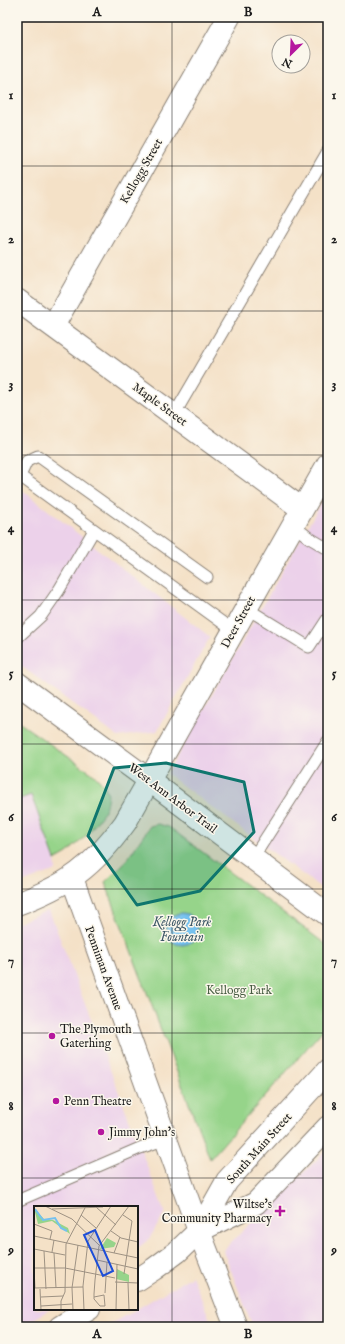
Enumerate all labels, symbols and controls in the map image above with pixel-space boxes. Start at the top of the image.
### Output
text: A [92,4,103,21]
text: B [244,4,253,21]
north arrow [271,34,311,74]
text: N [280,54,295,71]
text: 1 [9,87,14,104]
text: 1 [332,87,337,104]
street label: Kellogg Street [117,136,166,206]
text: 2 [8,231,14,248]
text: 2 [331,231,337,248]
text: 3 [9,376,14,393]
text: 3 [332,376,337,393]
street label: Maple Street [129,380,190,430]
text: 4 [8,520,15,537]
text: 4 [331,520,338,537]
street label: Deer Street [218,593,259,651]
text: 5 [9,665,14,682]
text: 5 [332,665,337,682]
street label: West Ann Arbor Trail [125,760,221,837]
text: 6 [8,809,14,826]
text: 6 [331,809,337,826]
water label: Kellogg Park Fountain [152,914,212,946]
street label: Penniman Avenue [81,924,126,1013]
text: 7 [8,953,14,970]
text: 7 [331,953,337,970]
park label: Kellogg Park [206,983,272,998]
place label: The Plymouth Gaterhing [60,1022,132,1051]
marker: The Plymouth Gaterhing [47,1031,57,1041]
place label: Penn Theatre [64,1094,132,1109]
marker: Penn Theatre [51,1096,61,1106]
text: 8 [8,1098,14,1115]
text: 8 [331,1098,337,1115]
street label: South Main Street [224,1110,295,1187]
place label: Jimmy John's [107,1125,175,1141]
marker: Jimmy John's [96,1127,106,1137]
place label: Wiltse's Community Pharmacy [162,1197,272,1226]
inset map [34,1206,138,1310]
marker: Wiltse's Community Pharmacy [275,1206,285,1216]
text: 9 [7,1242,14,1259]
text: 9 [330,1242,337,1259]
text: A [92,1326,103,1343]
text: B [244,1326,253,1343]

